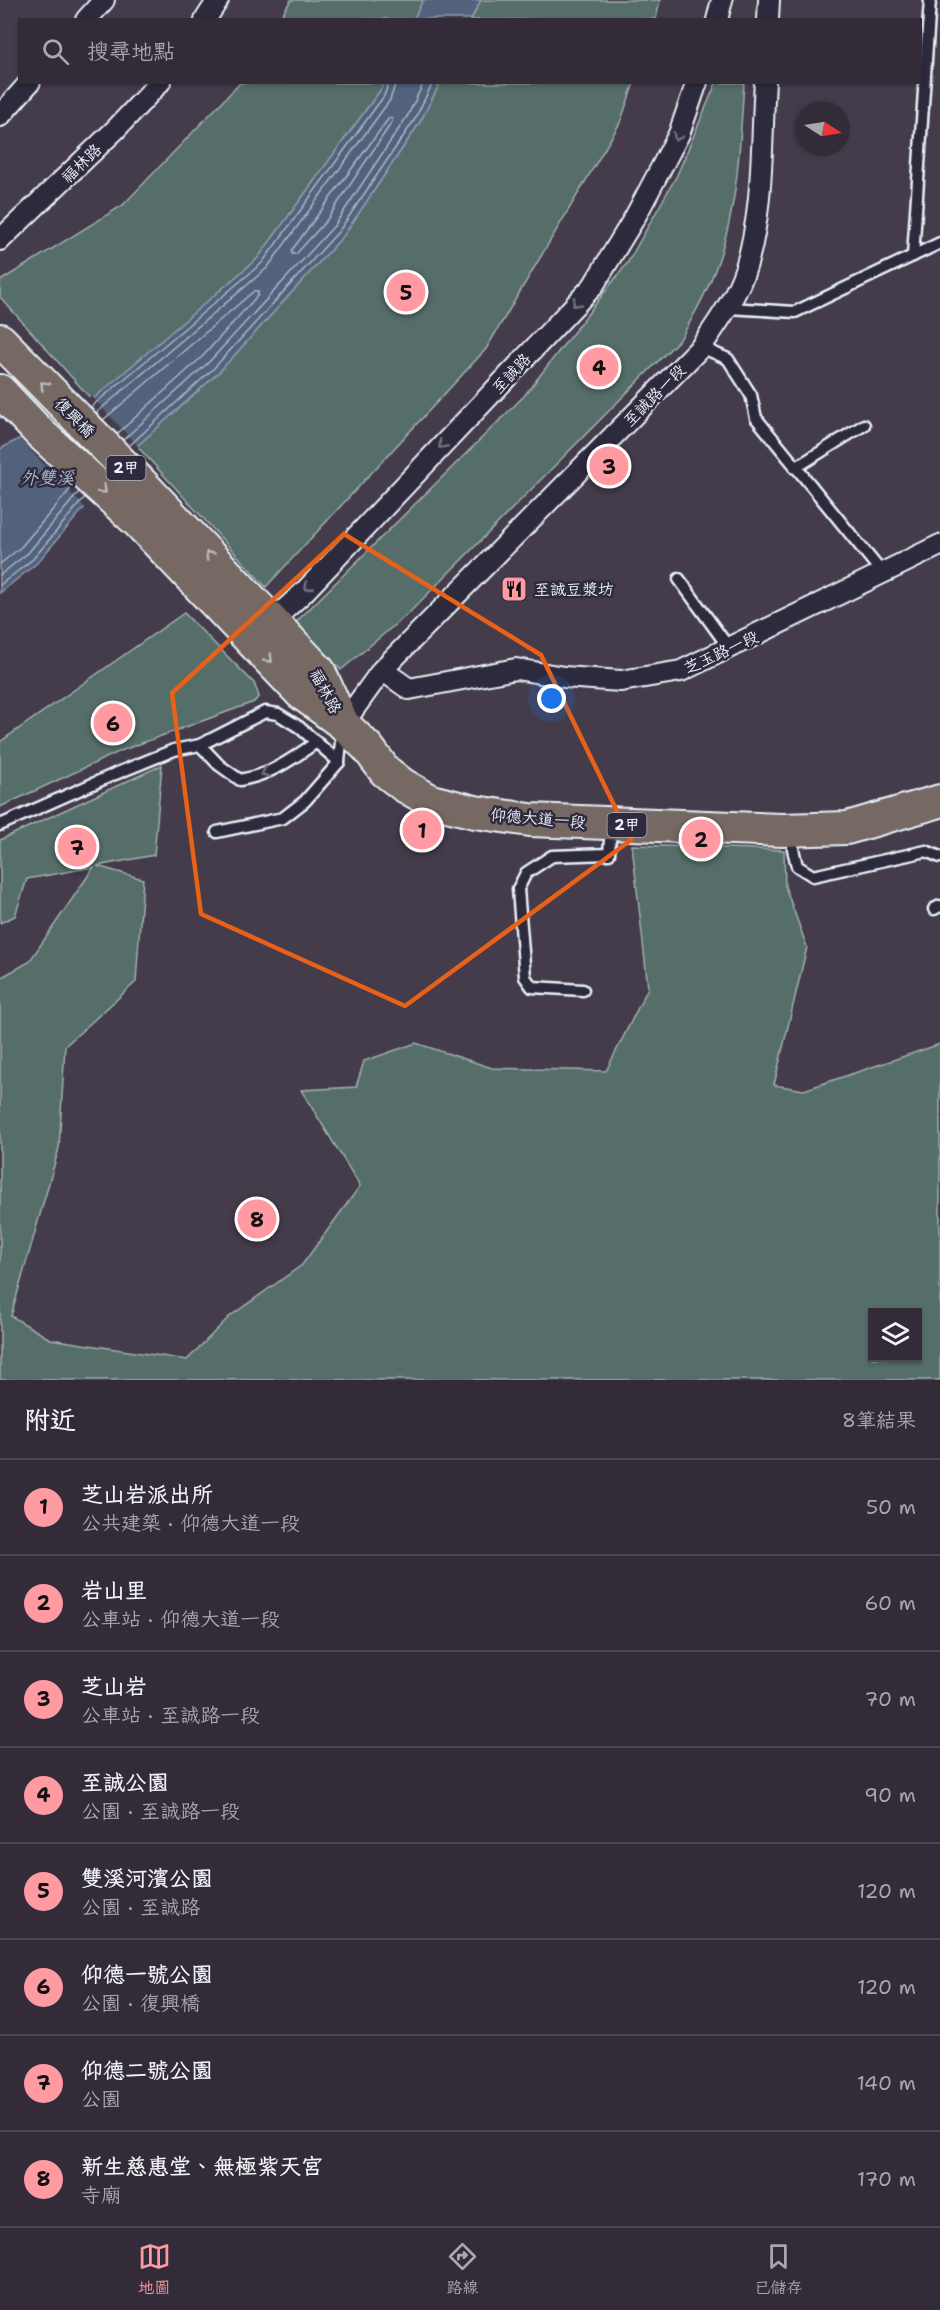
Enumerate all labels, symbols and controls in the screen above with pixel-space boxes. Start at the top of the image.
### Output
search box [18,18,922,84]
icon: search [39,35,72,68]
text: 搜尋地點 [87,37,175,66]
north arrow [796,102,850,156]
one-way arrow [672,131,684,142]
street label: 福林路 [57,139,106,188]
pin: 5 [386,270,426,314]
one-way arrow [572,297,583,307]
pin: 4 [580,344,618,389]
street label: 至誠路 [487,349,535,398]
street label: 至誠路一段 [619,360,690,431]
one-way arrow [40,381,51,392]
street label: 復興橋 [50,393,99,442]
one-way arrow [438,438,449,449]
pin: 3 [590,444,628,488]
road number: 2甲 [106,456,146,480]
water label: 外雙溪 [20,466,75,490]
one-way arrow [96,482,107,493]
one-way arrow [205,551,216,561]
restaurant icon: 至誠豆漿坊 [499,574,529,604]
place label: 至誠豆漿坊 [534,579,614,600]
one-way arrow [304,580,315,590]
street label: 芝玉路一段 [681,626,762,679]
one-way arrow [262,652,273,662]
street label: 福林路 [305,665,346,717]
your location [537,684,566,713]
pin: 6 [94,700,132,746]
one-way arrow [261,766,272,778]
street label: 仰德大道一段 [489,804,587,833]
pin: 1 [402,808,442,852]
road number: 2甲 [608,813,646,837]
pin: 2 [682,816,720,862]
pin: 7 [58,824,97,870]
pin: 8 [238,1196,276,1242]
map controls [868,1308,922,1362]
button: layers [868,1308,922,1362]
text: 附近 [24,1402,76,1437]
text: 8筆結果 [842,1407,916,1433]
text: 芝山岩派出所 [81,1480,213,1509]
text: 1 [39,1494,48,1520]
text: 50 m [866,1494,916,1520]
text: 公共建築 · 仰德大道一段 [81,1510,300,1536]
text: 岩山里 [81,1576,147,1605]
text: 2 [37,1590,51,1616]
text: 60 m [864,1590,916,1616]
text: 公車站 · 仰德大道一段 [81,1606,280,1632]
text: 芝山岩 [81,1672,147,1701]
text: 3 [37,1686,51,1712]
text: 70 m [864,1686,916,1712]
text: 公車站 · 至誠路一段 [81,1702,260,1728]
text: 至誠公園 [81,1768,169,1797]
text: 4 [37,1782,51,1808]
text: 90 m [864,1782,916,1808]
text: 公園 · 至誠路一段 [81,1798,240,1824]
text: 雙溪河濱公園 [81,1864,213,1893]
text: 5 [37,1878,50,1904]
text: 120 m [857,1878,916,1904]
text: 公園 · 至誠路 [81,1894,200,1920]
text: 仰德一號公園 [81,1960,213,1989]
text: 6 [37,1974,51,2000]
text: 120 m [857,1974,916,2000]
text: 公園 · 復興橋 [81,1990,200,2016]
text: 仰德二號公園 [81,2056,213,2085]
text: 7 [37,2070,51,2096]
text: 140 m [857,2070,916,2096]
text: 公園 [81,2086,121,2112]
text: 新生慈惠堂、無極紫天宮 [81,2152,323,2181]
text: 8 [37,2166,51,2192]
text: 170 m [857,2166,916,2192]
text: 寺廟 [81,2182,121,2208]
tab: 地圖 [138,2240,171,2298]
tab: 路線 [446,2240,479,2298]
tab: 已儲存 [754,2240,802,2298]

